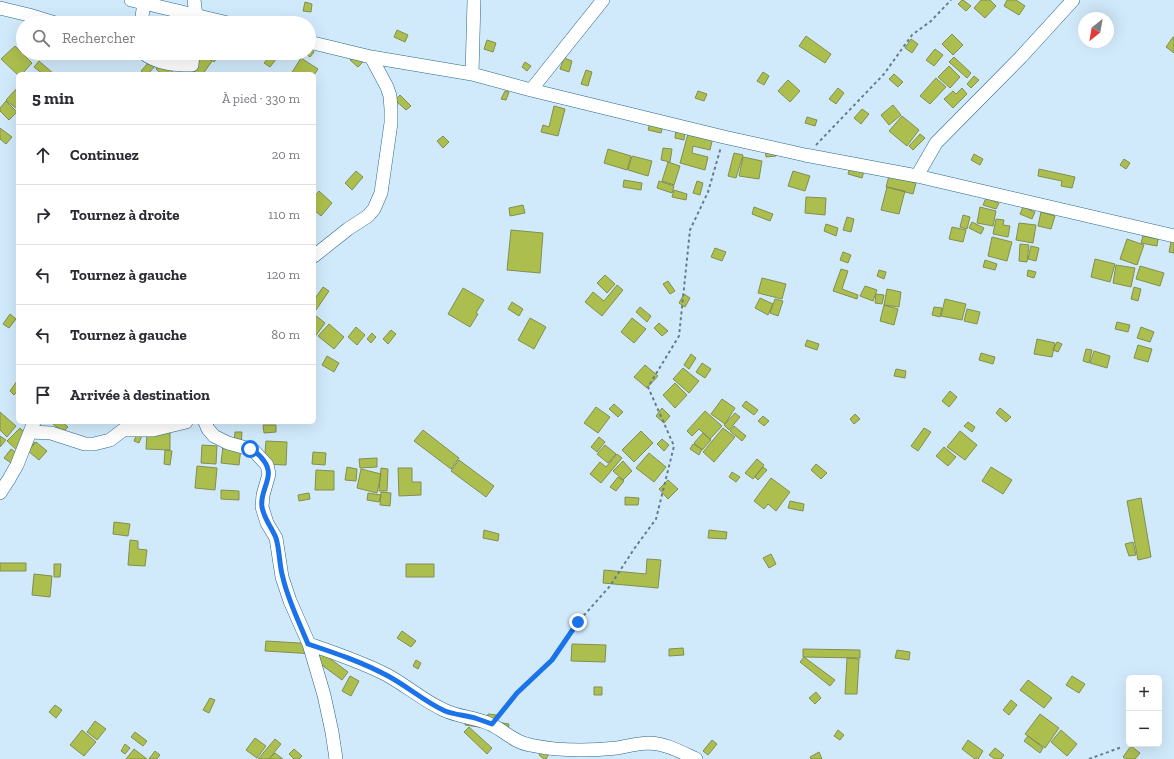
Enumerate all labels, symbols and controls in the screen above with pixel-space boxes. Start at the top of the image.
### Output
north arrow [1078,12,1114,48]
search box [16,16,316,60]
icon: search [30,27,52,49]
text: Rechercher [62,29,136,47]
text: 5 min [32,88,74,108]
text: À pied · 330 m [222,91,300,106]
icon: ahead [32,144,54,166]
text: Continuez [70,146,139,164]
text: 20 m [272,147,300,162]
icon: right [32,204,54,226]
text: Tournez à droite [70,206,180,224]
text: 110 m [268,207,300,222]
icon: left [32,264,54,286]
text: Tournez à gauche [70,266,187,284]
text: 120 m [267,267,300,282]
icon: left [32,324,54,346]
text: Tournez à gauche [70,326,187,344]
text: 80 m [271,327,300,342]
icon: arrive [32,384,54,406]
text: Arrivée à destination [70,386,210,404]
route start [241,440,259,458]
route end [569,613,587,631]
map controls [1126,675,1162,747]
button: + [1126,675,1162,711]
button: − [1126,711,1162,747]

